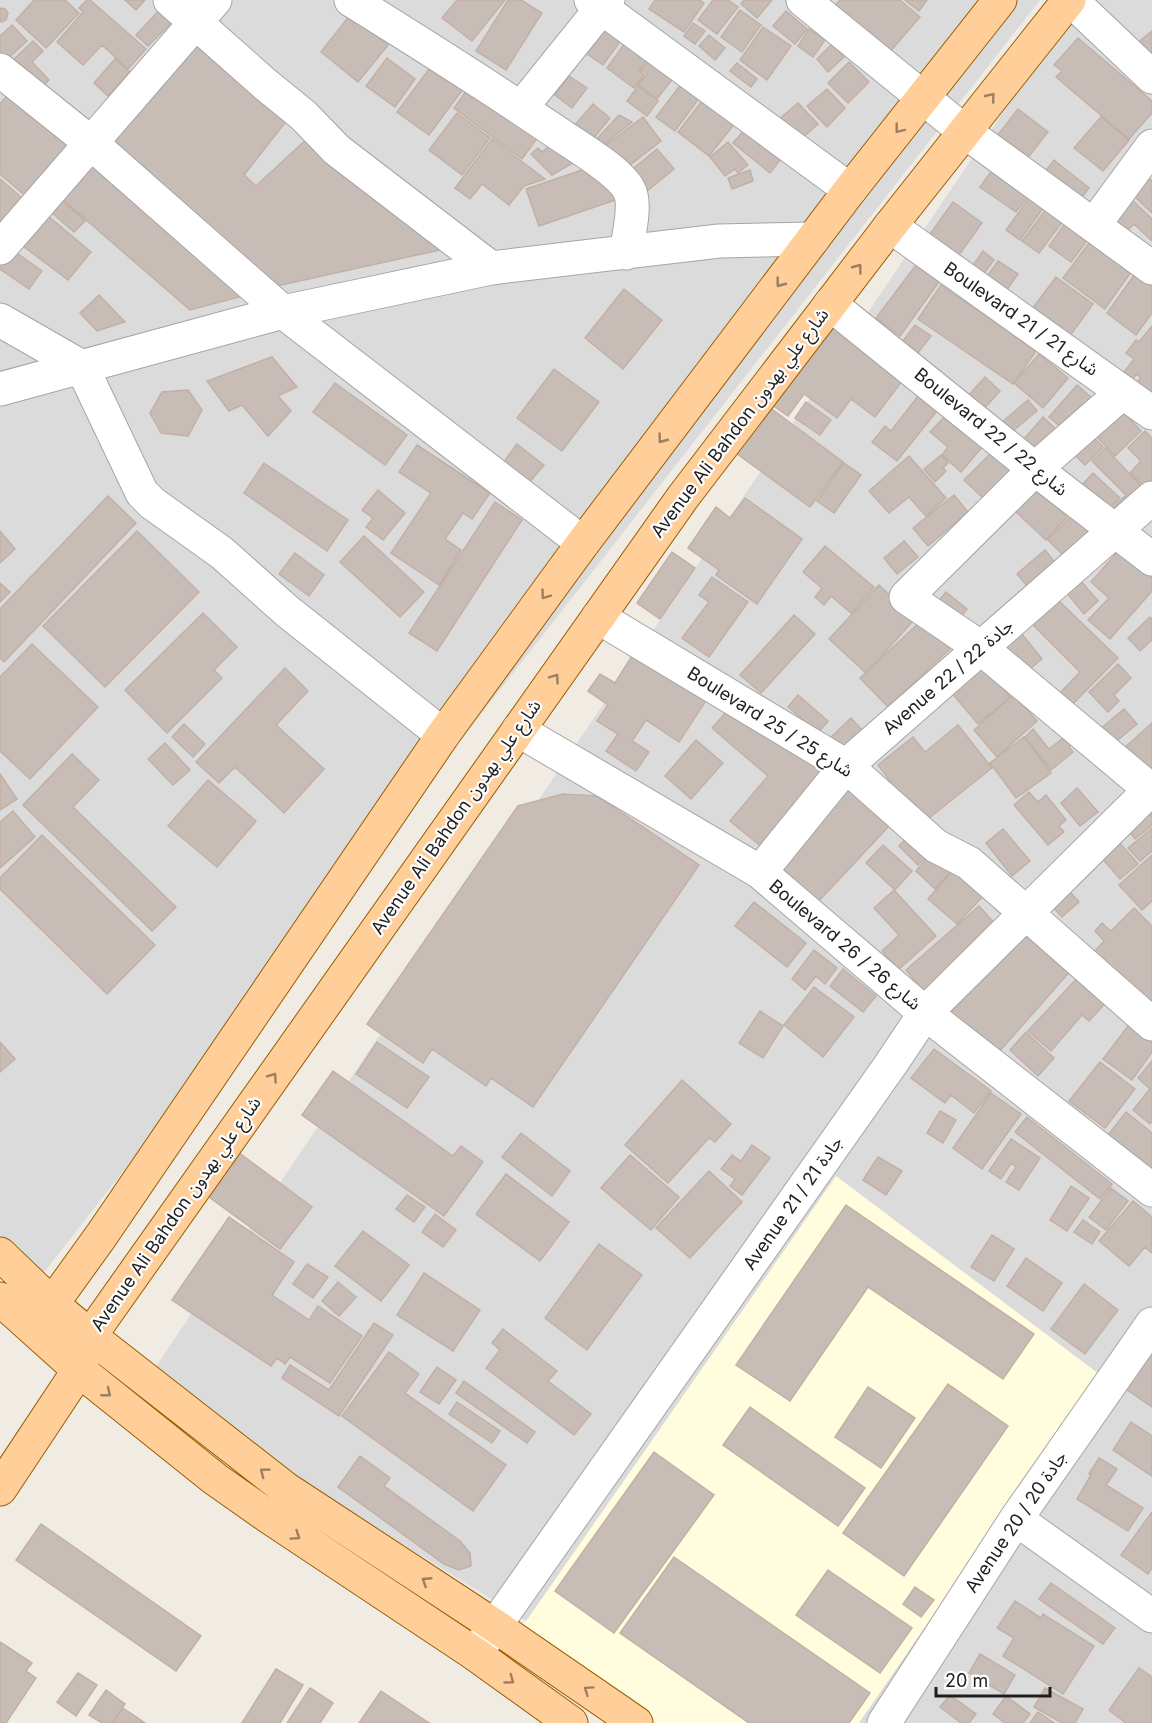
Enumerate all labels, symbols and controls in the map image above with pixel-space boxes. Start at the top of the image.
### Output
one-way arrow [983,93,994,104]
one-way arrow [895,122,906,133]
street label: Boulevard 21 / شارع 21 [938,257,1103,383]
one-way arrow [850,263,861,274]
one-way arrow [776,277,787,288]
street label: Avenue Ali Bahdon شارع علي بهدون [647,304,836,544]
street label: Boulevard 22 / شارع 22 [908,363,1072,503]
one-way arrow [658,432,669,443]
one-way arrow [542,588,553,599]
street label: Avenue 22 / جادة 22 [878,614,1017,739]
street label: Boulevard 25 / شارع 25 [682,662,857,784]
one-way arrow [547,673,558,684]
street label: Avenue Ali Bahdon شارع علي بهدون [366,695,548,940]
street label: Boulevard 26 / شارع 26 [763,875,925,1017]
one-way arrow [266,1073,277,1084]
street label: Avenue Ali Bahdon شارع علي بهدون [86,1092,268,1337]
street label: Avenue 21 / جادة 21 [739,1132,847,1274]
one-way arrow [100,1386,111,1397]
street label: Avenue 20 / جادة 20 [960,1447,1071,1597]
one-way arrow [260,1469,271,1480]
one-way arrow [290,1528,301,1539]
one-way arrow [422,1577,433,1588]
scale bar [936,1660,1050,1698]
text: 20 m [945,1670,988,1691]
one-way arrow [504,1672,515,1683]
one-way arrow [584,1686,595,1697]

